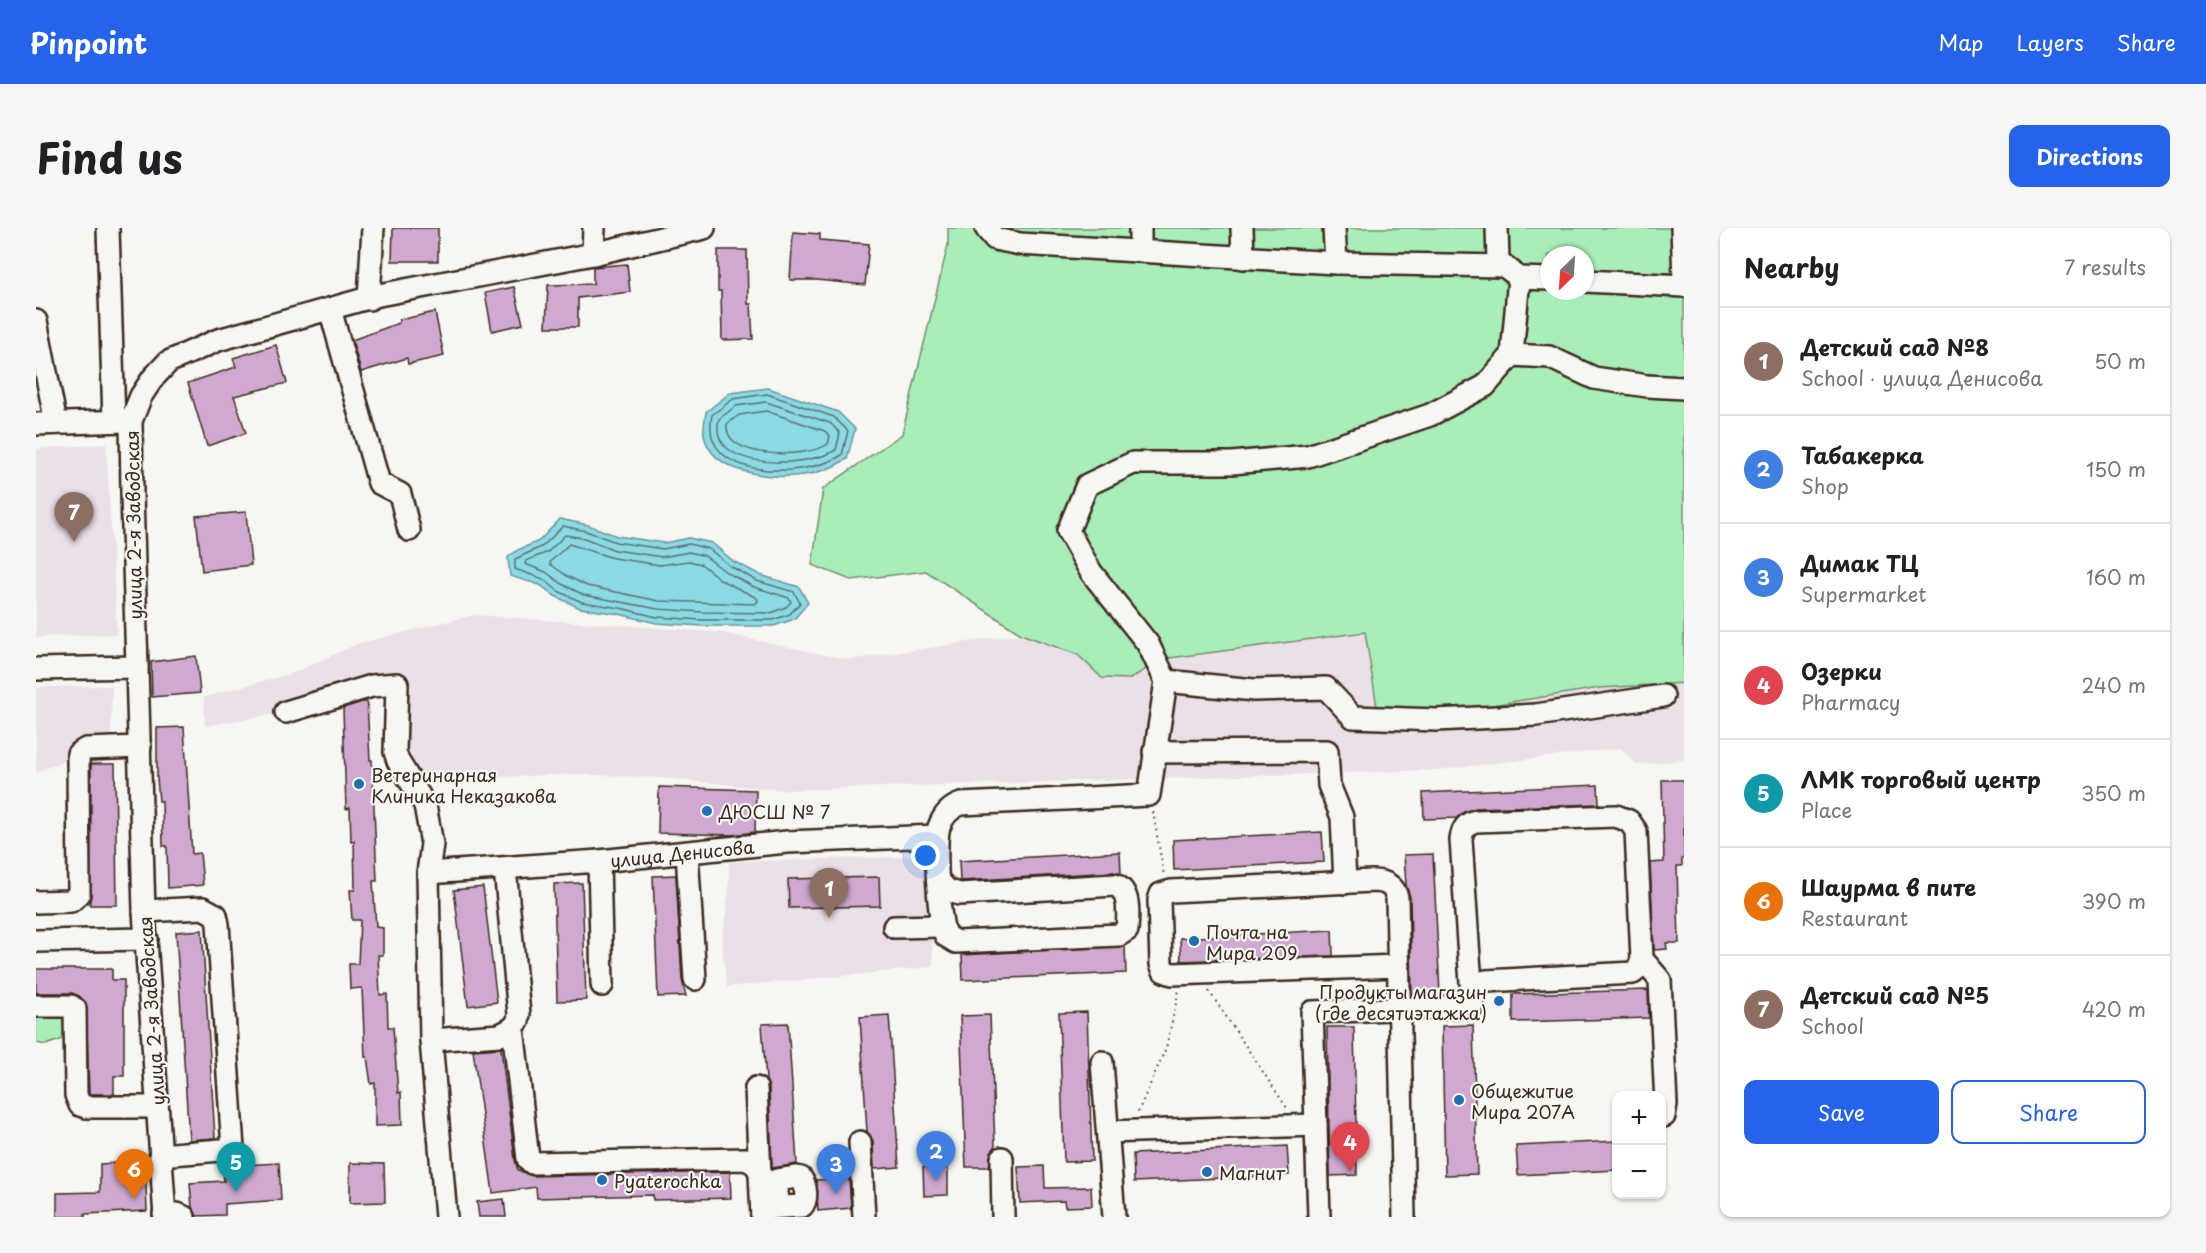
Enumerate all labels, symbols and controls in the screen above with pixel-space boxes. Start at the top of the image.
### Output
text: Pinpoint [30,21,147,64]
text: Map [1939,26,1983,58]
text: Layers [2016,26,2084,58]
text: Share [2117,26,2176,58]
text: Find us [36,125,183,188]
button: Directions [2009,125,2170,187]
north arrow [1540,246,1594,300]
text: Nearby [1744,248,1839,287]
text: 7 results [2064,252,2146,282]
text: Детский сад №8 [1801,330,1989,363]
text: 1 [1759,346,1768,376]
text: 50 m [2094,346,2146,376]
text: School · улица Денисова [1801,363,2043,393]
street label: улица 2-я Заводская [118,430,148,620]
text: Табакерка [1801,438,1924,471]
text: 2 [1756,454,1771,484]
text: 150 m [2086,454,2146,484]
text: Shop [1801,471,1849,501]
pin: 7 [54,492,93,542]
text: Димак ТЦ [1801,546,1919,579]
text: 3 [1757,562,1770,592]
text: 160 m [2086,562,2146,592]
text: Supermarket [1801,579,1927,609]
text: Озерки [1801,654,1882,687]
text: 4 [1757,670,1770,700]
text: 240 m [2081,670,2146,700]
text: Pharmacy [1801,687,1901,717]
place label: Ветеринарная Клиника Неказакова [371,761,557,809]
text: ЛМК торговый центр [1801,762,2041,795]
marker: Ветеринарная Клиника Неказакова [352,777,366,791]
text: 5 [1757,778,1770,808]
text: 350 m [2081,778,2146,808]
text: Place [1801,795,1852,825]
place label: ДЮСШ № 7 [718,798,830,825]
marker: ДЮСШ № 7 [700,804,714,818]
street label: улица Денисова [609,832,756,873]
your location [911,841,940,870]
pin: 1 [810,868,848,918]
text: Шаурма в пите [1801,870,1976,903]
text: 6 [1756,886,1771,916]
text: 390 m [2082,886,2146,916]
text: Restaurant [1801,903,1908,933]
street label: улица 2-я Заводская [131,916,171,1106]
place label: Почта на Мира 209 [1206,918,1298,966]
marker: Почта на Мира 209 [1187,934,1201,948]
place label: Продукты магазин (где десятиэтажка) [1315,978,1487,1026]
text: Детский сад №5 [1801,978,1989,1011]
marker: Продукты магазин (где десятиэтажка) [1492,994,1506,1008]
text: 7 [1758,994,1769,1024]
text: 420 m [2082,994,2146,1024]
text: School [1801,1011,1864,1041]
place label: Общежитие Мира 207А [1471,1077,1575,1125]
button: Save [1744,1080,1939,1144]
button: Share [1951,1080,2146,1144]
map controls [1612,1091,1666,1199]
button: + [1612,1091,1666,1145]
marker: Общежитие Мира 207А [1452,1093,1466,1107]
pin: 4 [1330,1122,1370,1172]
pin: 2 [916,1132,956,1181]
pin: 5 [216,1142,256,1192]
pin: 3 [816,1144,856,1194]
button: − [1612,1145,1666,1199]
pin: 6 [114,1150,154,1199]
place label: Магнит [1219,1159,1286,1186]
marker: Магнит [1200,1165,1214,1179]
place label: Pyaterochka [614,1167,722,1194]
marker: Pyaterochka [595,1173,609,1187]

